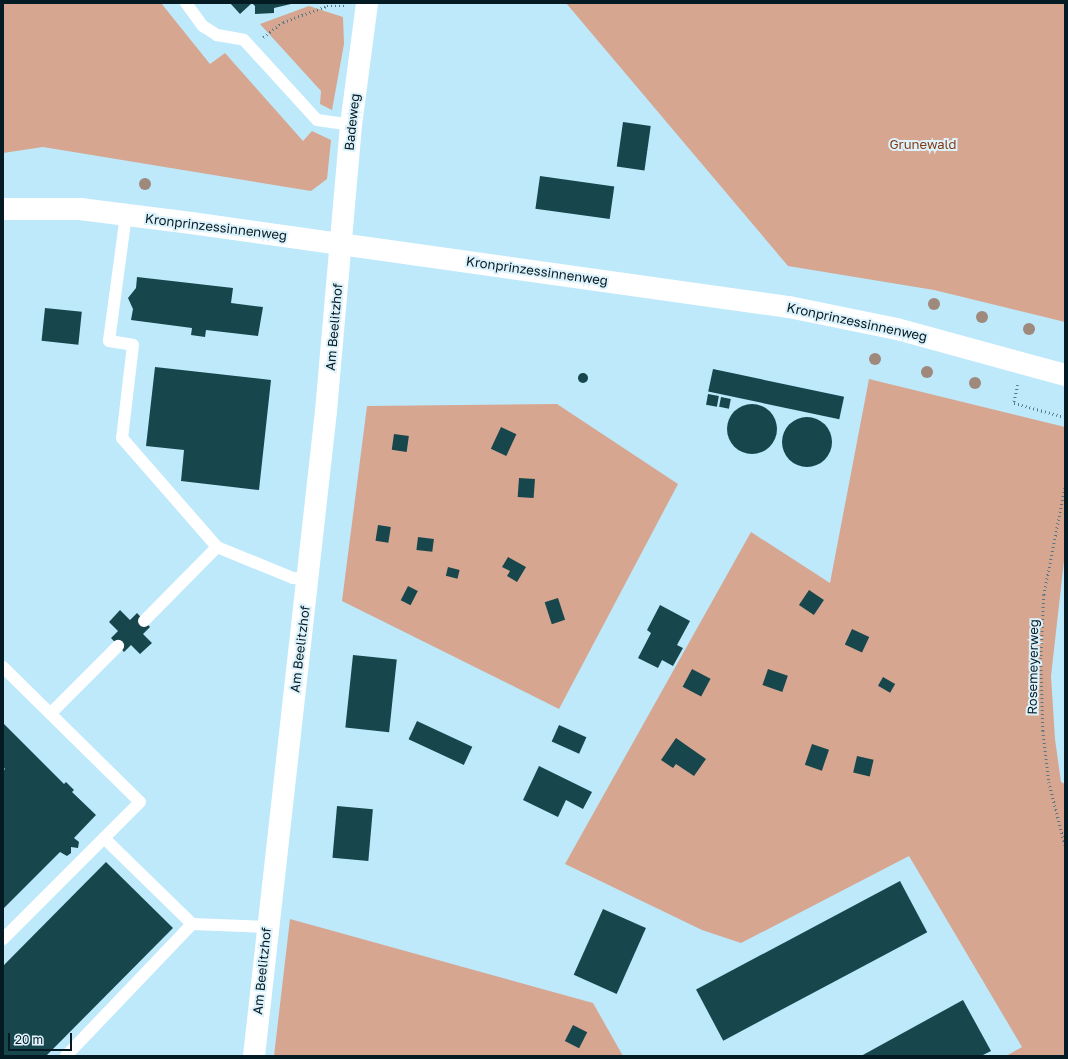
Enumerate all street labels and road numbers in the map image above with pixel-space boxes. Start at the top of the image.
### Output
street label: Badeweg [341,93,363,151]
street label: Kronprinzessinnenweg [144,211,288,243]
street label: Kronprinzessinnenweg [465,253,609,289]
street label: Am Beelitzhof [322,283,346,371]
street label: Kronprinzessinnenweg [785,300,929,344]
street label: Am Beelitzhof [287,605,313,693]
street label: Rosemeyerweg [1024,619,1042,715]
street label: Am Beelitzhof [250,927,274,1015]

